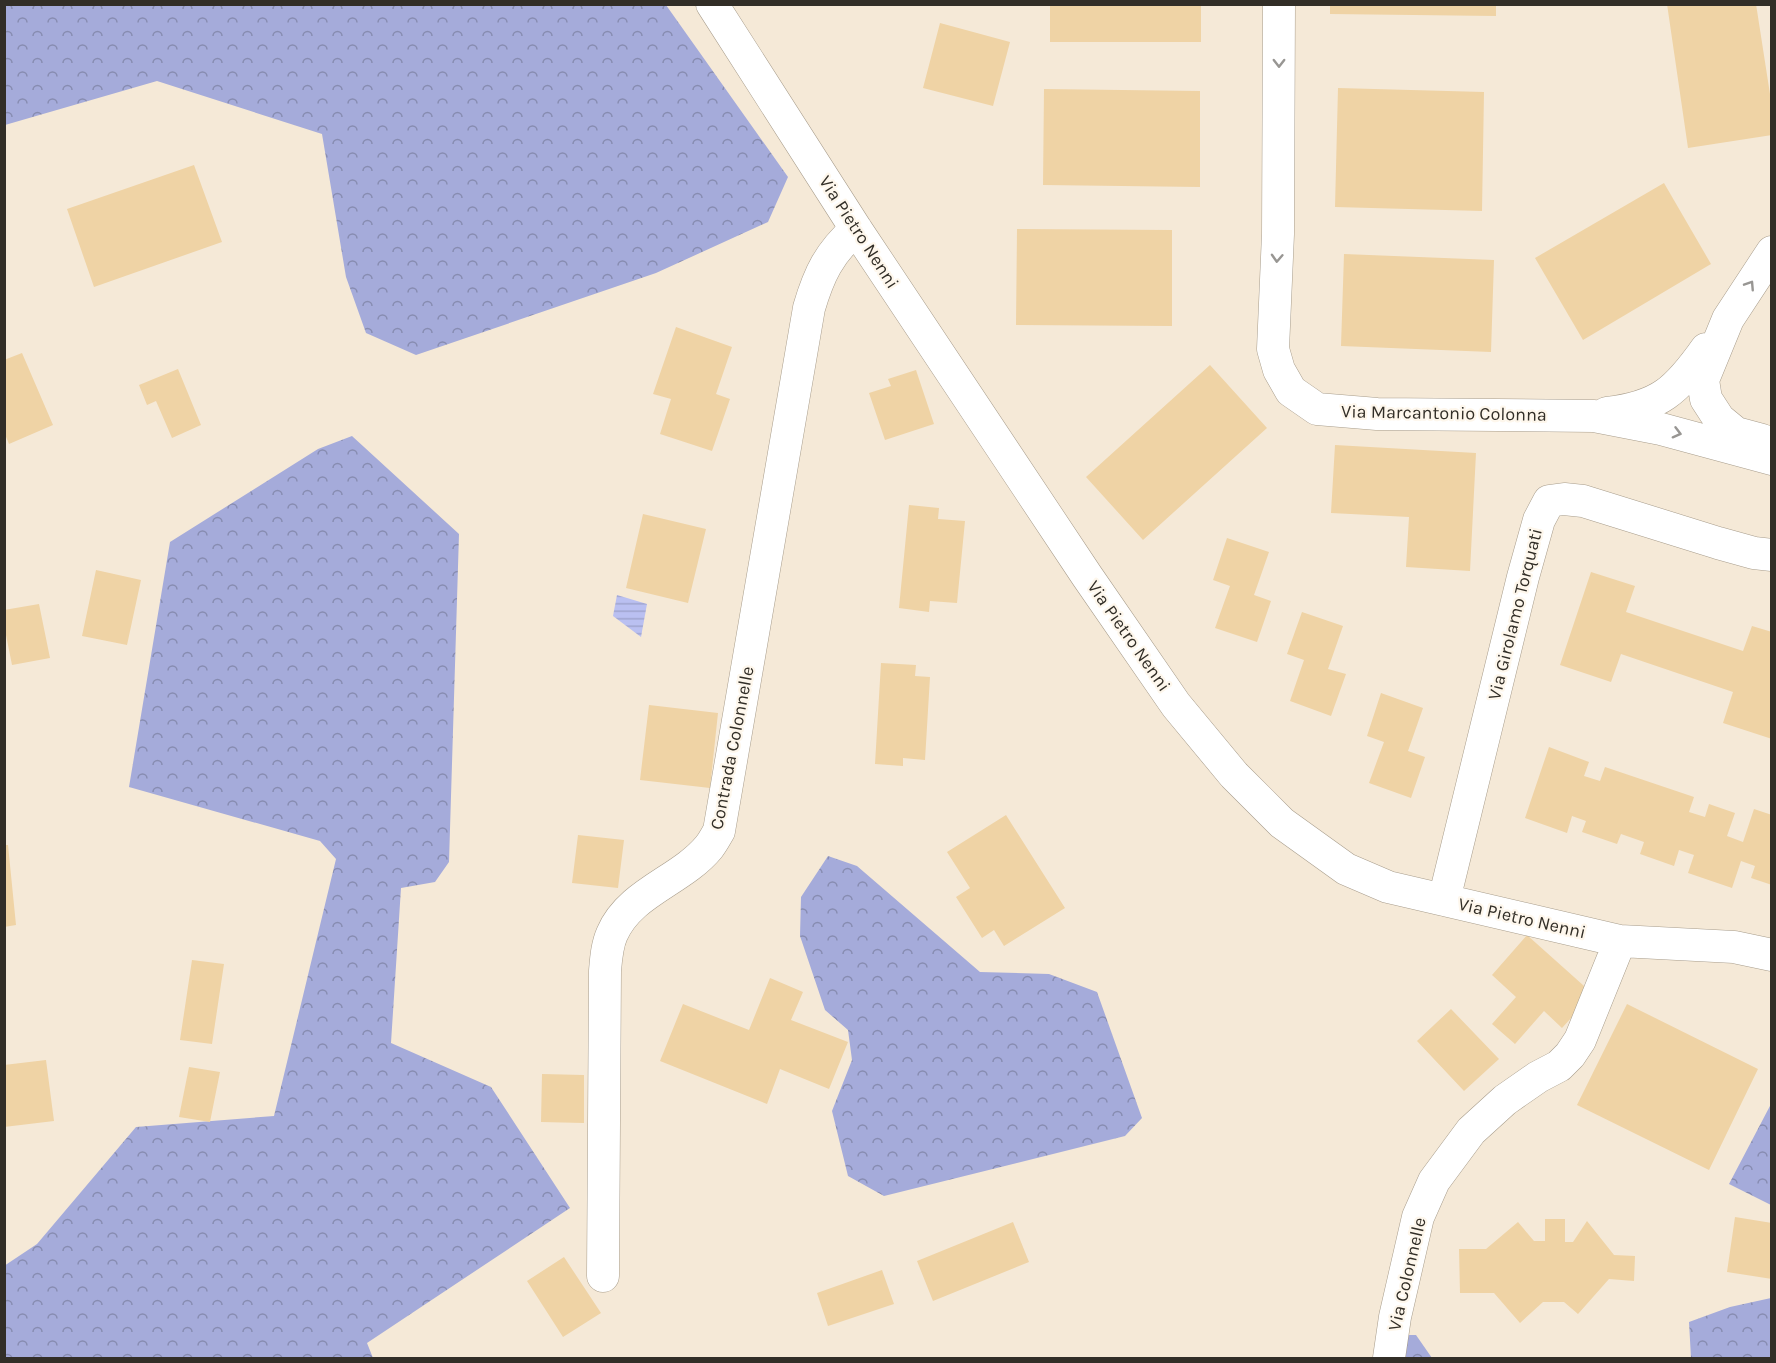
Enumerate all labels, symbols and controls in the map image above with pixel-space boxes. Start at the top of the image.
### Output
one-way arrow [1273,58,1285,67]
street label: Via Pietro Nenni [814,171,904,293]
one-way arrow [1271,253,1284,262]
one-way arrow [1742,281,1754,291]
street label: Via Marcantonio Colonna [1341,400,1547,426]
one-way arrow [1672,426,1682,439]
street label: Via Girolamo Torquati [1483,526,1547,702]
street label: Via Pietro Nenni [1083,576,1175,696]
street label: Contrada Colonnelle [705,665,759,831]
street label: Via Pietro Nenni [1456,893,1588,943]
street label: Via Colonnelle [1383,1215,1431,1333]

